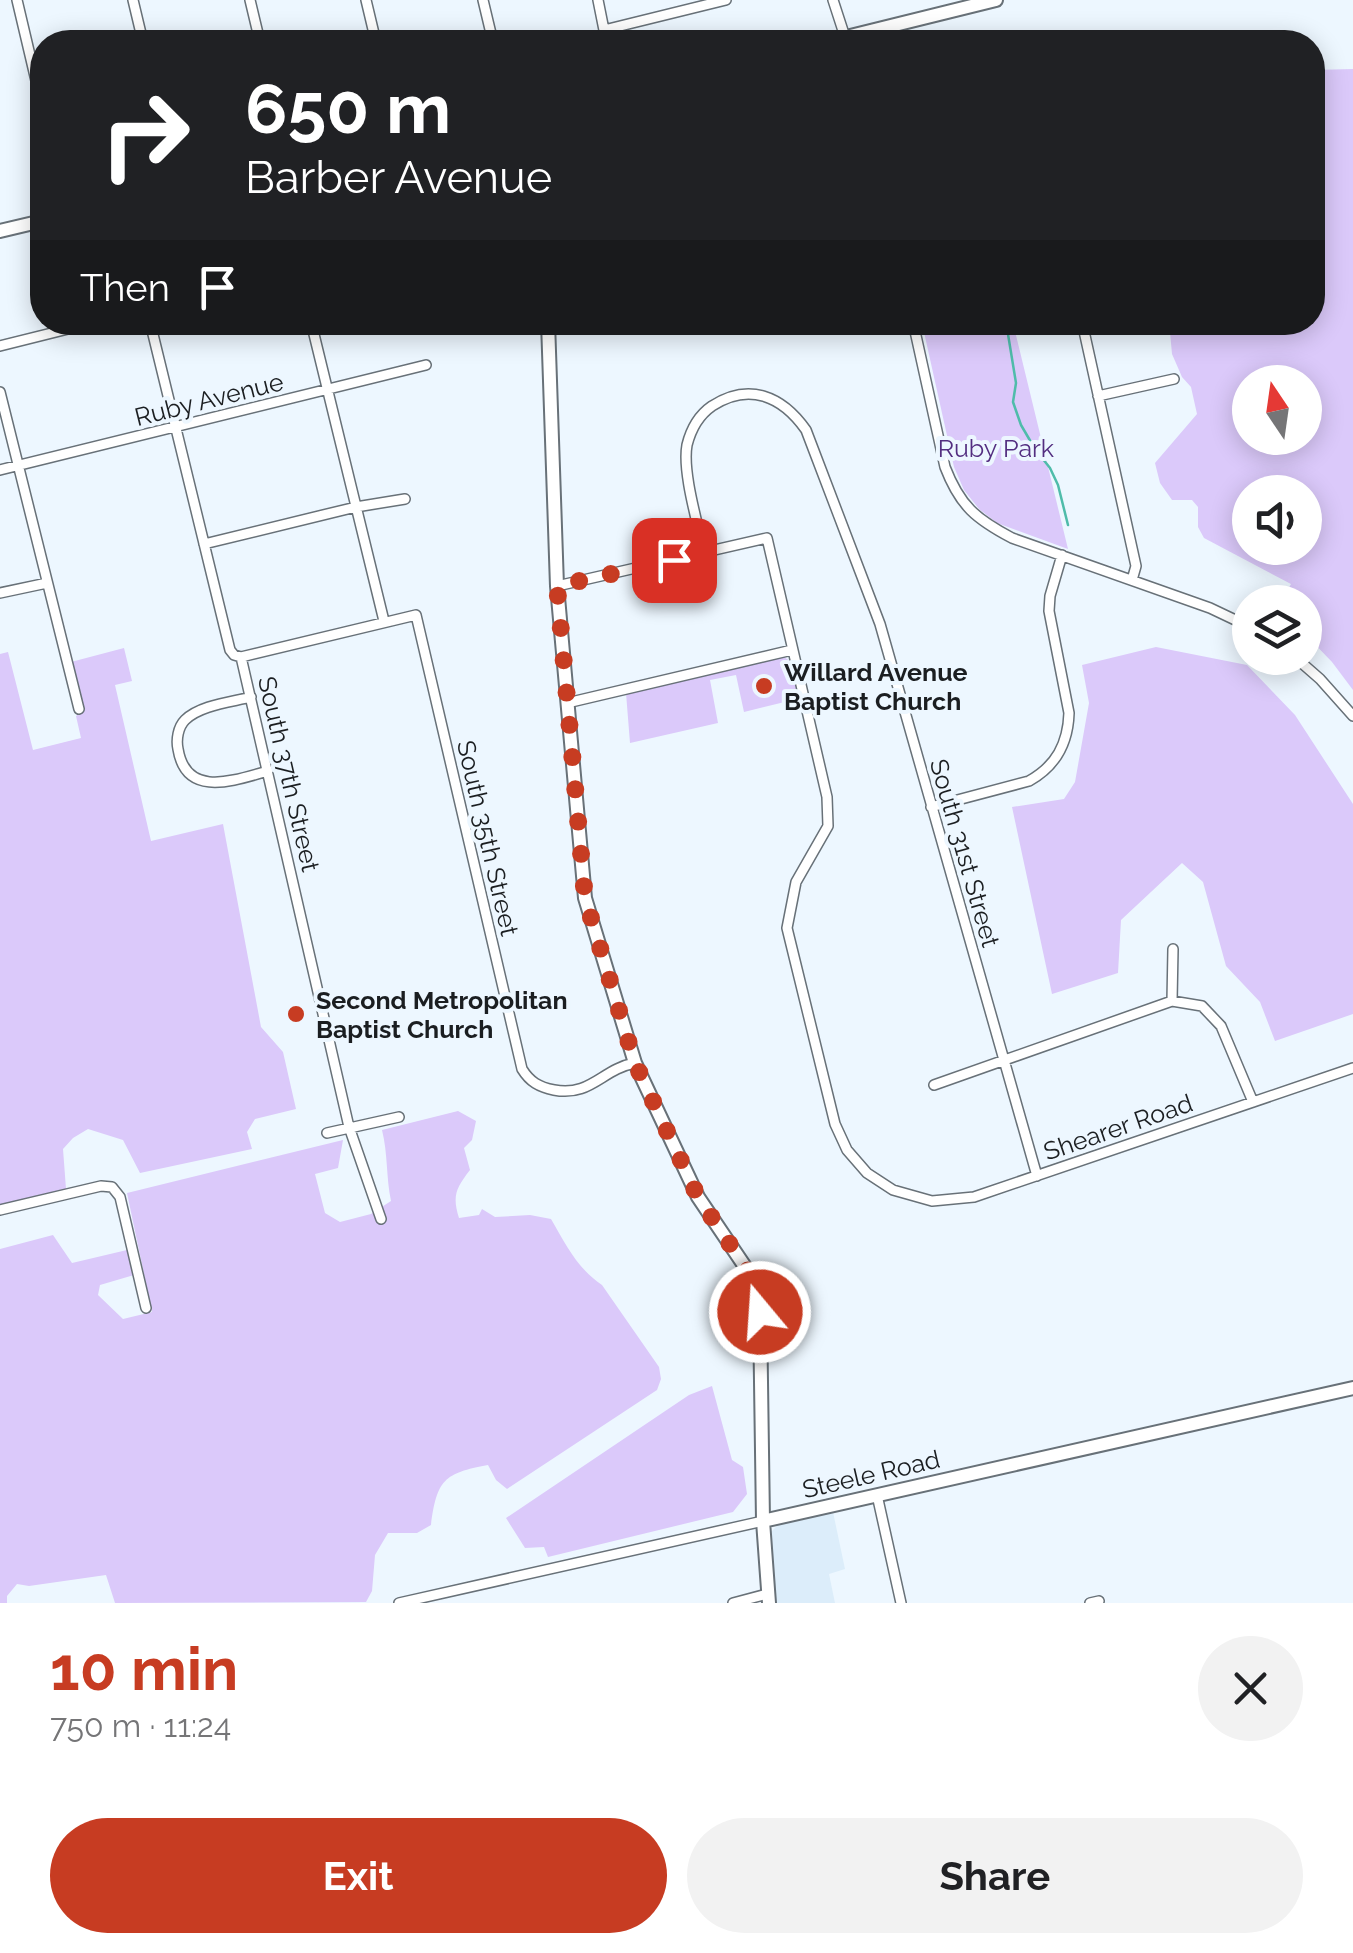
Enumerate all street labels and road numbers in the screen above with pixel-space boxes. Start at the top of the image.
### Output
street label: Ruby Avenue [132,366,286,432]
street label: South 37th Street [252,673,326,875]
street label: South 35th Street [451,737,525,939]
street label: South 31st Street [924,755,1006,951]
street label: Shearer Road [1040,1087,1196,1167]
street label: Steele Road [799,1444,943,1504]

